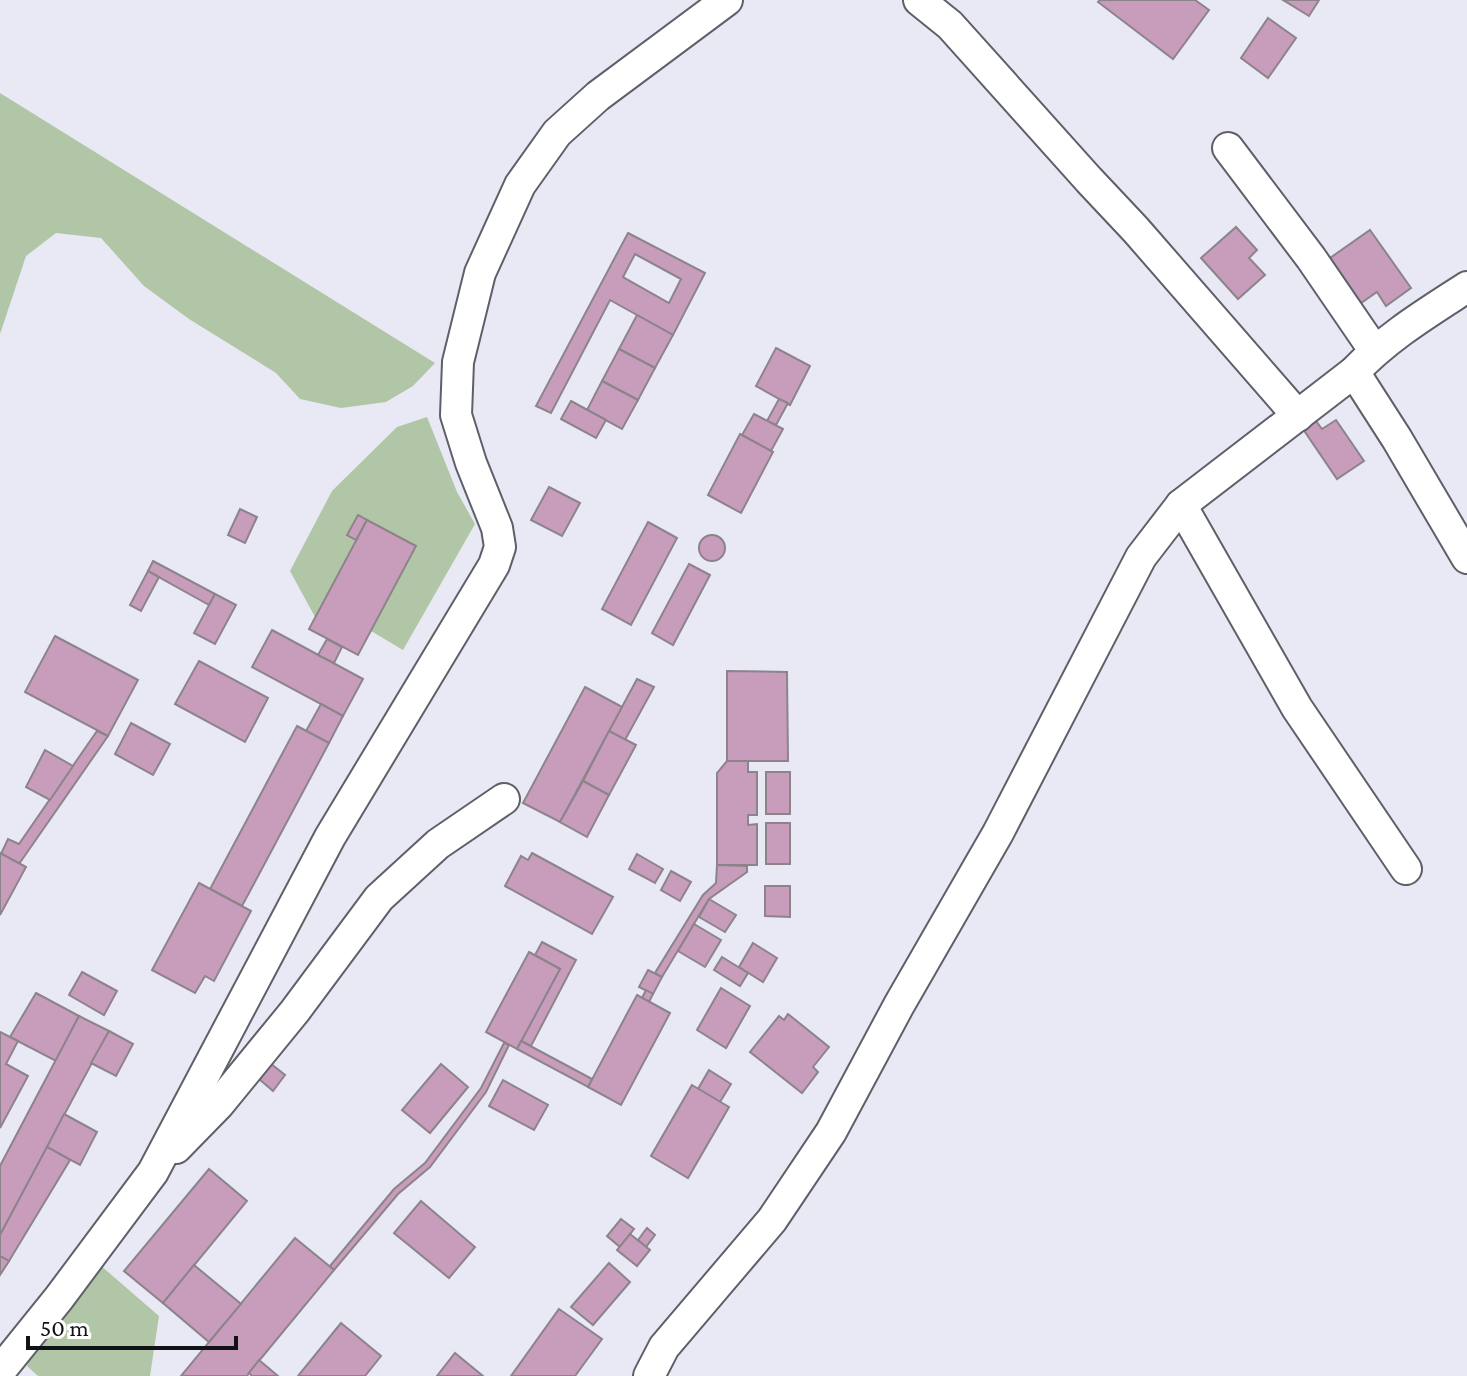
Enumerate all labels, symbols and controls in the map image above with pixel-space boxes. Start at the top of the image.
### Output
scale bar [28,1300,236,1350]
text: 50 m [40,1314,89,1341]

